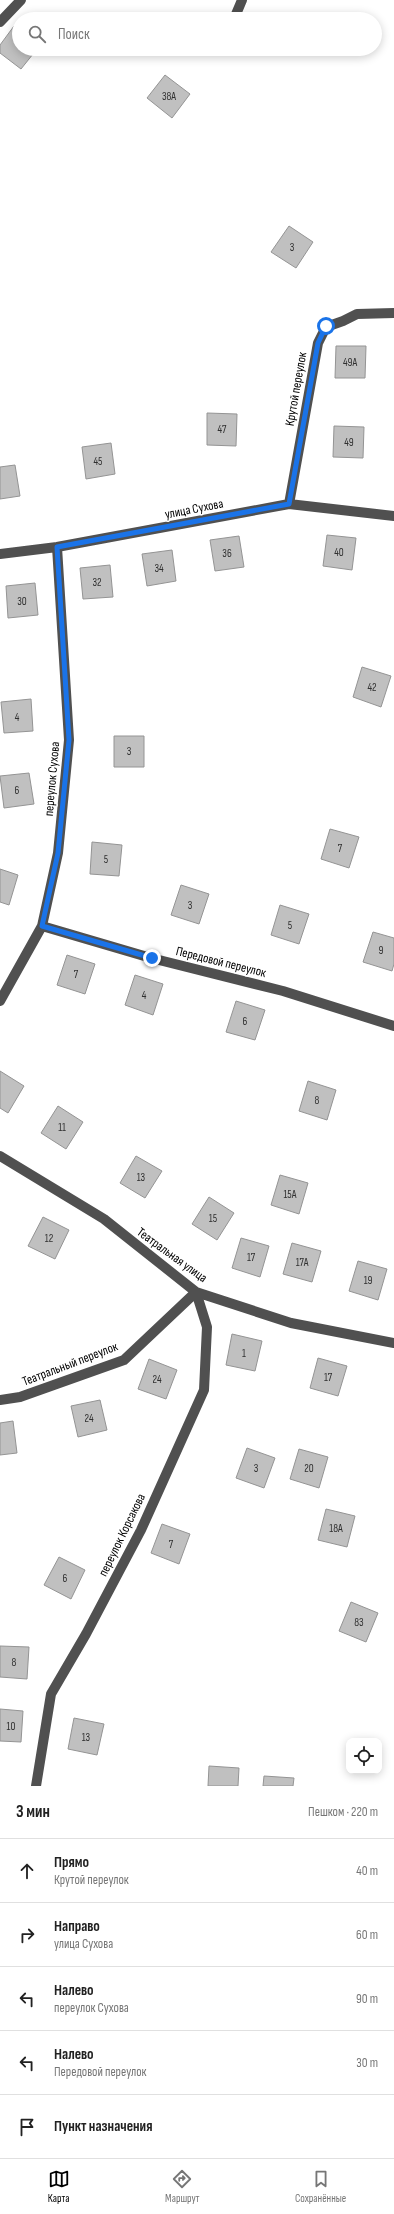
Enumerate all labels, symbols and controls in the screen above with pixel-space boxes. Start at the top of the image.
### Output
search box [12,12,382,56]
icon: search [26,23,48,45]
text: Поиск [58,25,90,44]
house number: 38А [162,90,176,103]
house number: 3 [290,241,295,254]
route start [317,317,335,335]
street label: Крутой переулок [282,351,310,427]
house number: 49А [343,356,357,369]
house number: 47 [218,423,227,436]
house number: 49 [344,436,354,449]
house number: 45 [93,455,103,468]
street label: улица Сухова [163,496,225,522]
house number: 40 [334,546,344,559]
house number: 36 [222,547,232,560]
house number: 34 [154,562,164,575]
house number: 32 [92,576,102,589]
house number: 30 [17,595,27,608]
house number: 42 [367,681,377,694]
house number: 4 [15,711,20,724]
street label: переулок Сухова [41,741,63,817]
house number: 3 [127,745,132,758]
house number: 6 [15,784,20,797]
house number: 7 [338,842,343,855]
house number: 5 [104,853,108,866]
house number: 3 [188,899,193,912]
house number: 5 [288,919,292,932]
street label: Передовой переулок [174,943,268,981]
house number: 9 [379,944,384,957]
route end [143,949,161,967]
house number: 7 [74,968,79,981]
house number: 4 [142,989,147,1002]
house number: 6 [243,1015,248,1028]
house number: 8 [315,1094,320,1107]
house number: 11 [58,1121,66,1134]
house number: 13 [137,1171,146,1184]
house number: 15А [284,1188,297,1201]
house number: 15 [209,1212,217,1225]
street label: Театральная улица [134,1224,210,1286]
house number: 12 [45,1232,54,1245]
house number: 17 [247,1251,256,1264]
house number: 17А [296,1256,309,1269]
house number: 19 [364,1274,372,1287]
street label: Театральный переулок [20,1338,120,1390]
house number: 1 [242,1347,246,1360]
house number: 17 [324,1371,333,1384]
house number: 24 [152,1373,162,1386]
house number: 24 [84,1412,94,1425]
house number: 3 [254,1462,259,1475]
house number: 20 [304,1462,314,1475]
street label: переулок Корсакова [95,1491,149,1579]
house number: 18А [329,1522,343,1535]
house number: 7 [169,1538,174,1551]
house number: 6 [63,1572,68,1585]
house number: 83 [354,1616,364,1629]
house number: 8 [12,1656,17,1669]
house number: 10 [7,1720,15,1733]
house number: 13 [82,1731,91,1744]
map controls [346,1738,382,1774]
button: locate [346,1738,382,1774]
text: 3 мин [16,1802,50,1822]
text: Пешком · 220 m [308,1804,378,1820]
text: Прямо [54,1853,89,1872]
icon: ahead [16,1860,38,1882]
text: 40 m [356,1863,378,1879]
text: Крутой переулок [54,1872,129,1888]
text: Направо [54,1917,100,1936]
icon: right [16,1924,38,1946]
text: 60 m [356,1927,378,1943]
text: улица Сухова [54,1936,113,1952]
text: Налево [54,1981,94,2000]
icon: left [16,1988,38,2010]
text: 90 m [356,1991,378,2007]
text: переулок Сухова [54,2000,129,2016]
text: Налево [54,2045,94,2064]
icon: left [16,2052,38,2074]
text: 30 m [356,2055,378,2071]
text: Передовой переулок [54,2064,146,2080]
icon: arrive [16,2116,38,2138]
text: Пункт назначения [54,2117,152,2136]
tab: Карта [48,2168,70,2205]
tab: Маршрут [165,2168,200,2205]
tab: Сохранённые [295,2168,346,2205]

